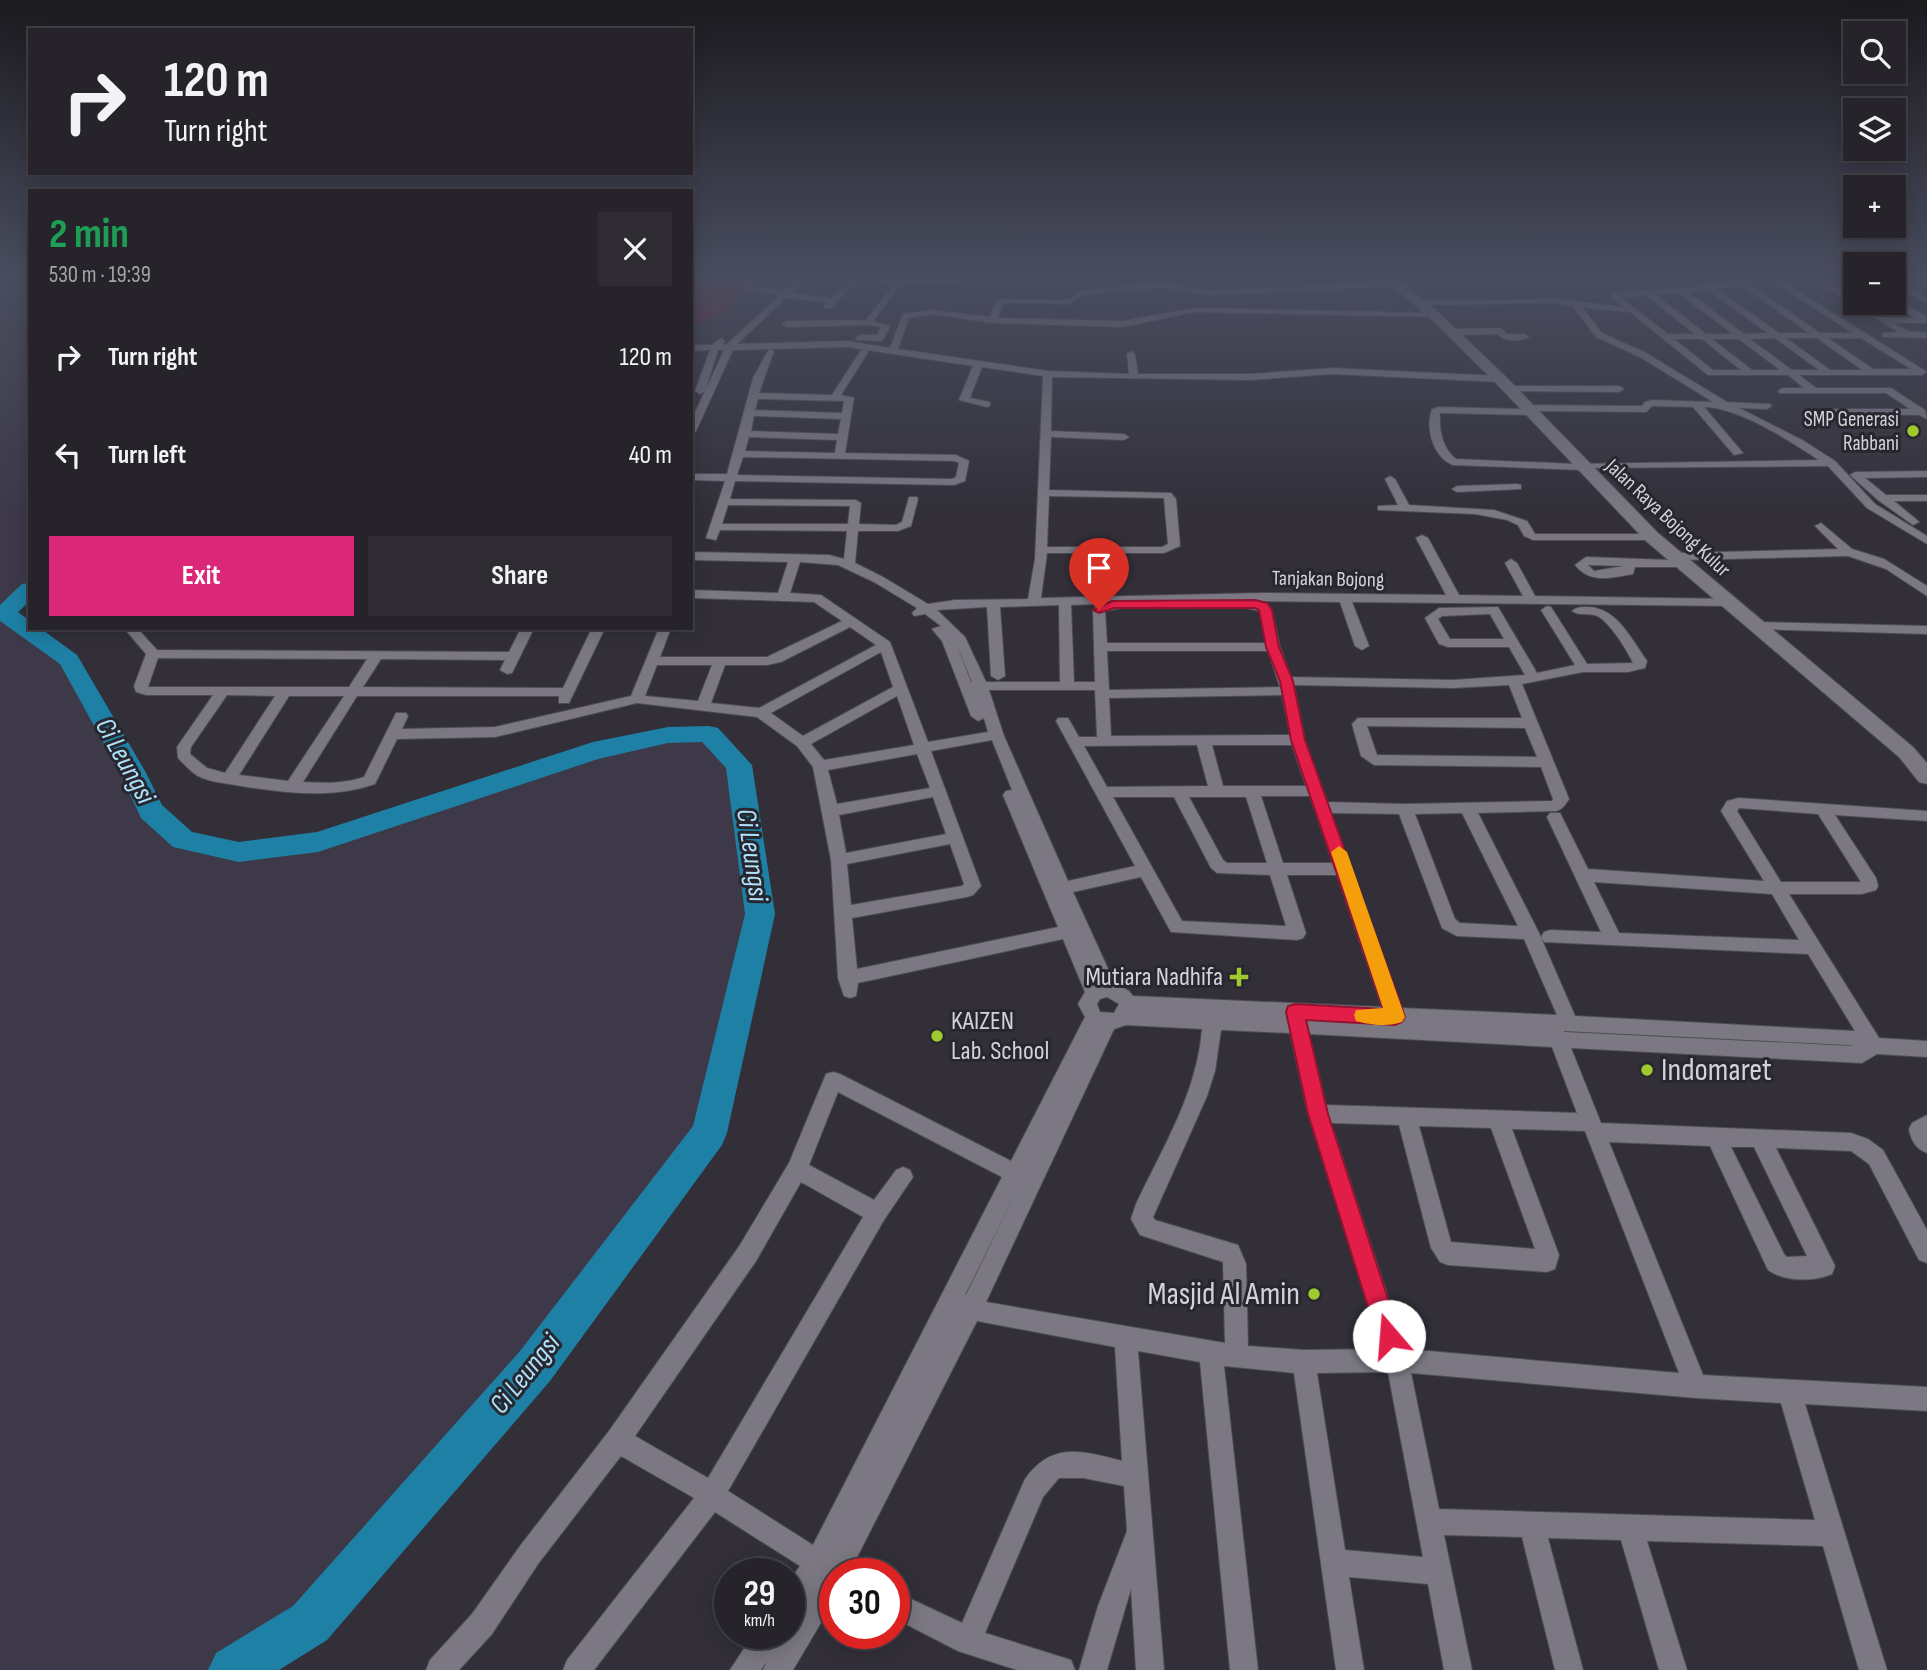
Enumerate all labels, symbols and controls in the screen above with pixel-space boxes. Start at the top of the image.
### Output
map controls [1843,21,1906,315]
button: search [1843,21,1906,84]
text: 120 m [164,52,269,111]
icon: right [49,56,140,147]
button: layers [1843,98,1906,161]
text: Turn right [164,112,268,151]
button: + [1843,175,1906,238]
text: 2 min [49,209,129,260]
button: close [598,212,672,286]
button: − [1843,252,1906,315]
text: 530 m · 19:39 [49,261,151,289]
icon: right [49,338,87,376]
text: Turn right [108,342,197,373]
text: 120 m [619,342,672,373]
place label: SMP Generasi Rabbani [1804,407,1899,456]
marker: SMP Generasi Rabbani [1905,423,1921,439]
icon: left [49,436,87,474]
text: Turn left [108,440,186,471]
text: 40 m [629,440,672,471]
street label: Jalan Raya Bojong Kulur [1600,453,1735,582]
button: Exit [49,536,354,616]
button: Share [368,536,672,616]
pin [1069,538,1129,610]
icon: arrive [1080,549,1118,587]
street label: Tanjakan Bojong [1272,566,1384,592]
water label: Ci Leungsi [88,712,162,810]
water label: Ci Leungsi [729,807,775,904]
place label: Mutiara Nadhifa [1085,962,1223,993]
marker: Mutiara Nadhifa [1229,967,1249,987]
place label: KAIZEN Lab. School [951,1006,1049,1067]
marker: KAIZEN Lab. School [929,1028,945,1044]
place label: Indomaret [1661,1051,1772,1090]
marker: Indomaret [1639,1062,1655,1078]
place label: Masjid Al Amin [1147,1275,1300,1314]
marker: Masjid Al Amin [1306,1286,1322,1302]
position arrow [1352,1299,1426,1373]
water label: Ci Leungsi [483,1327,568,1421]
speed limit sign: 30 [819,1558,910,1649]
text: 29 [744,1573,775,1616]
text: km/h [744,1610,775,1631]

